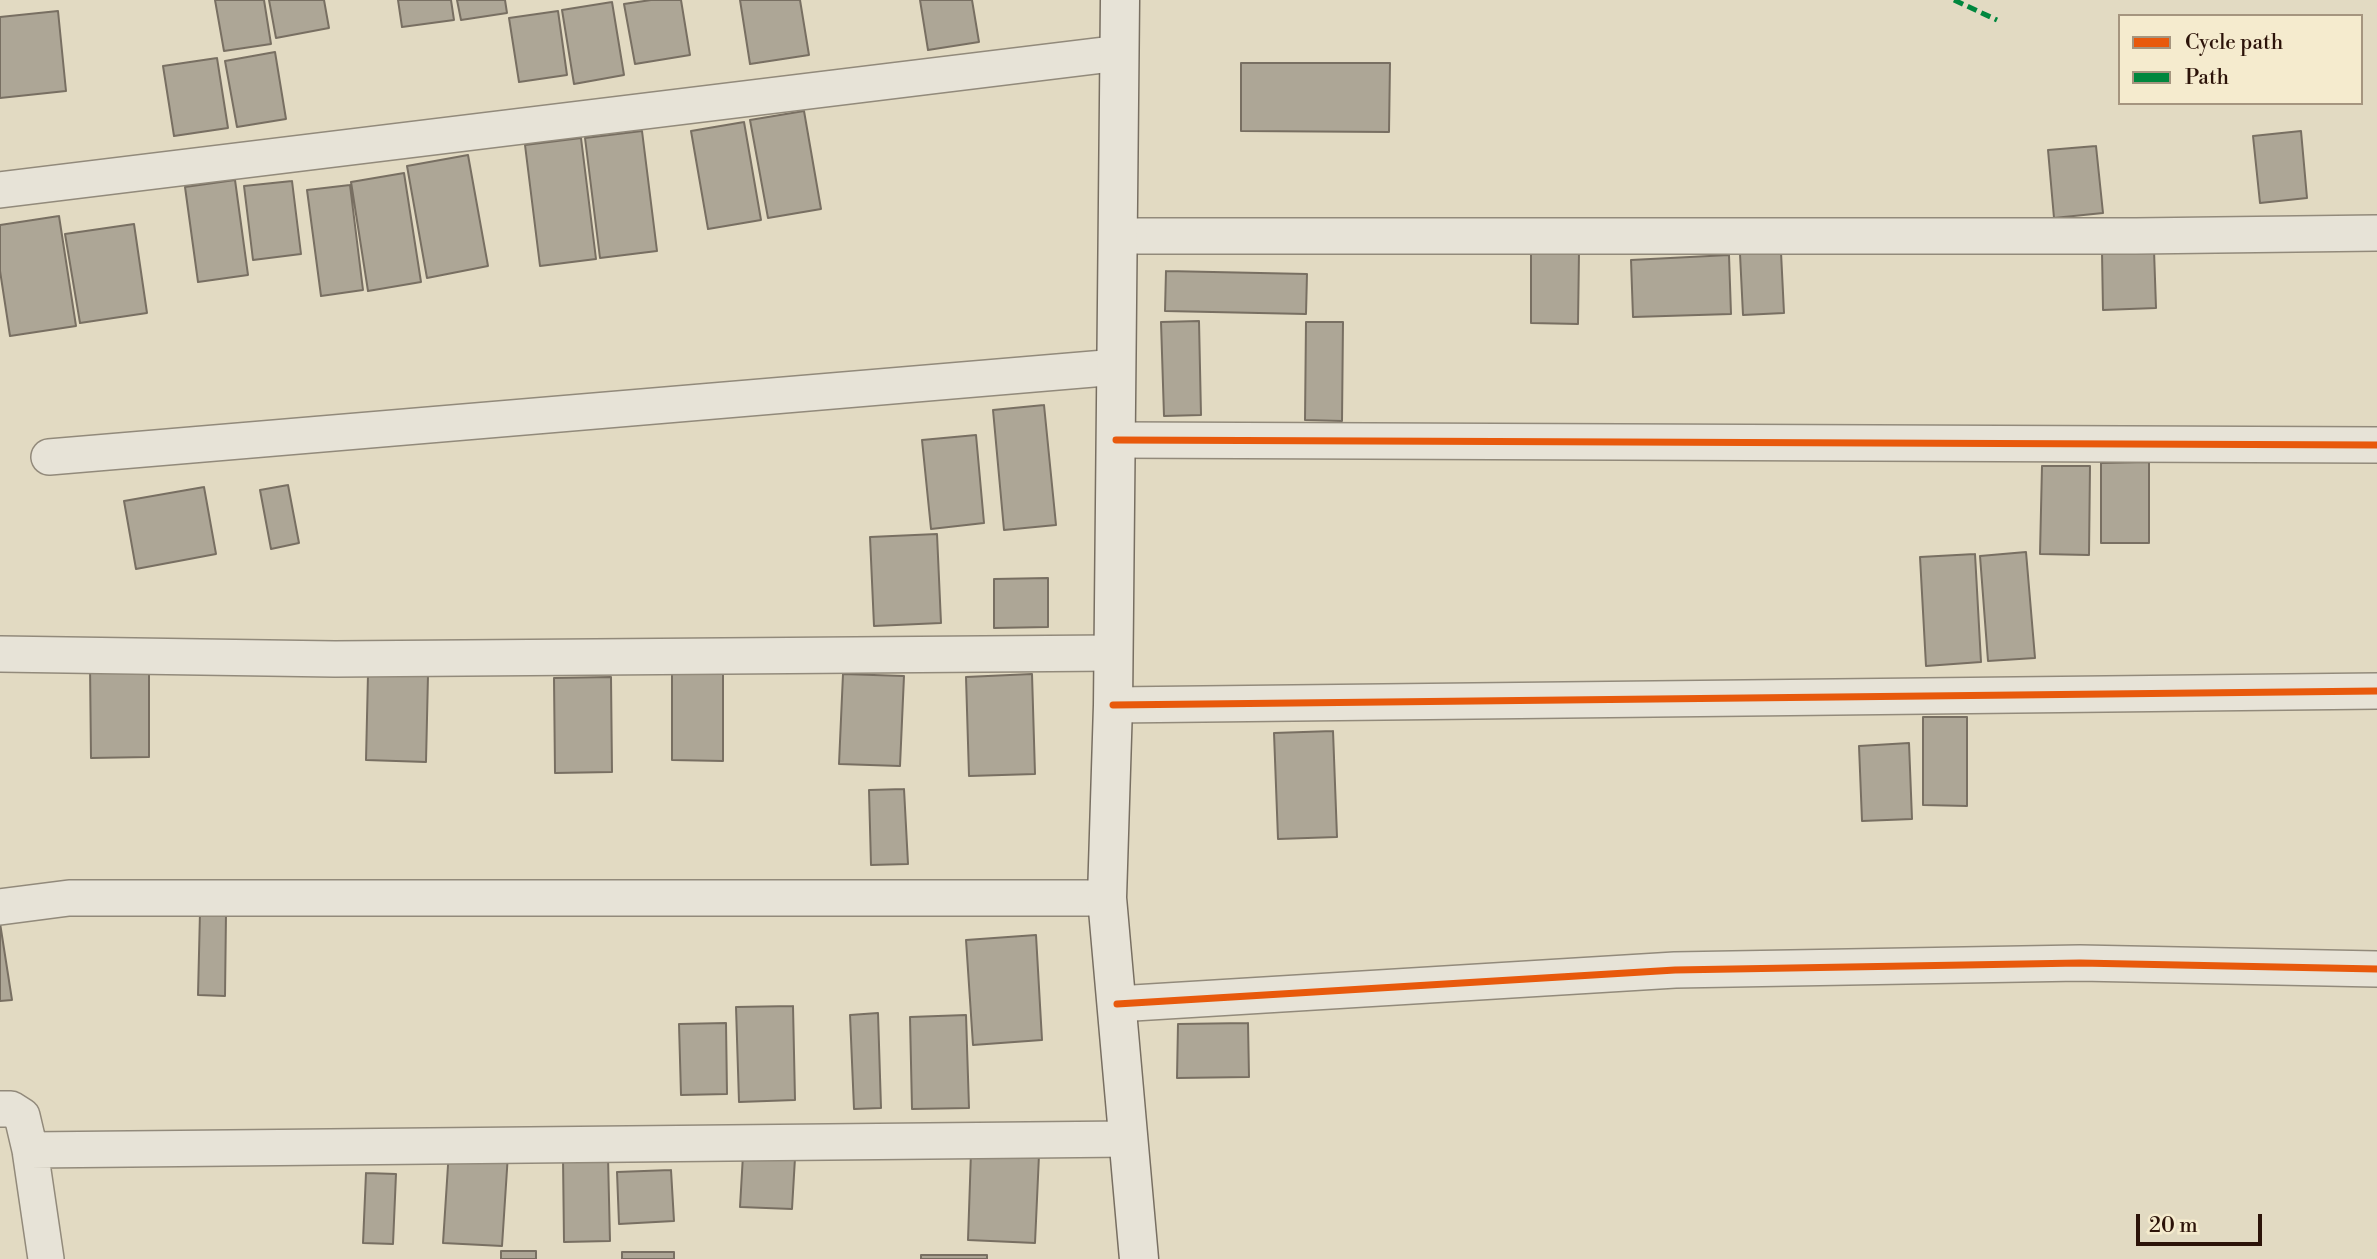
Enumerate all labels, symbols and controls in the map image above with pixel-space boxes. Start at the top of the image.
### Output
legend [2118,14,2363,105]
text: Cycle path [2185,30,2283,56]
text: Path [2185,65,2229,91]
scale bar [2139,1200,2265,1244]
text: 20 m [2149,1213,2198,1239]

